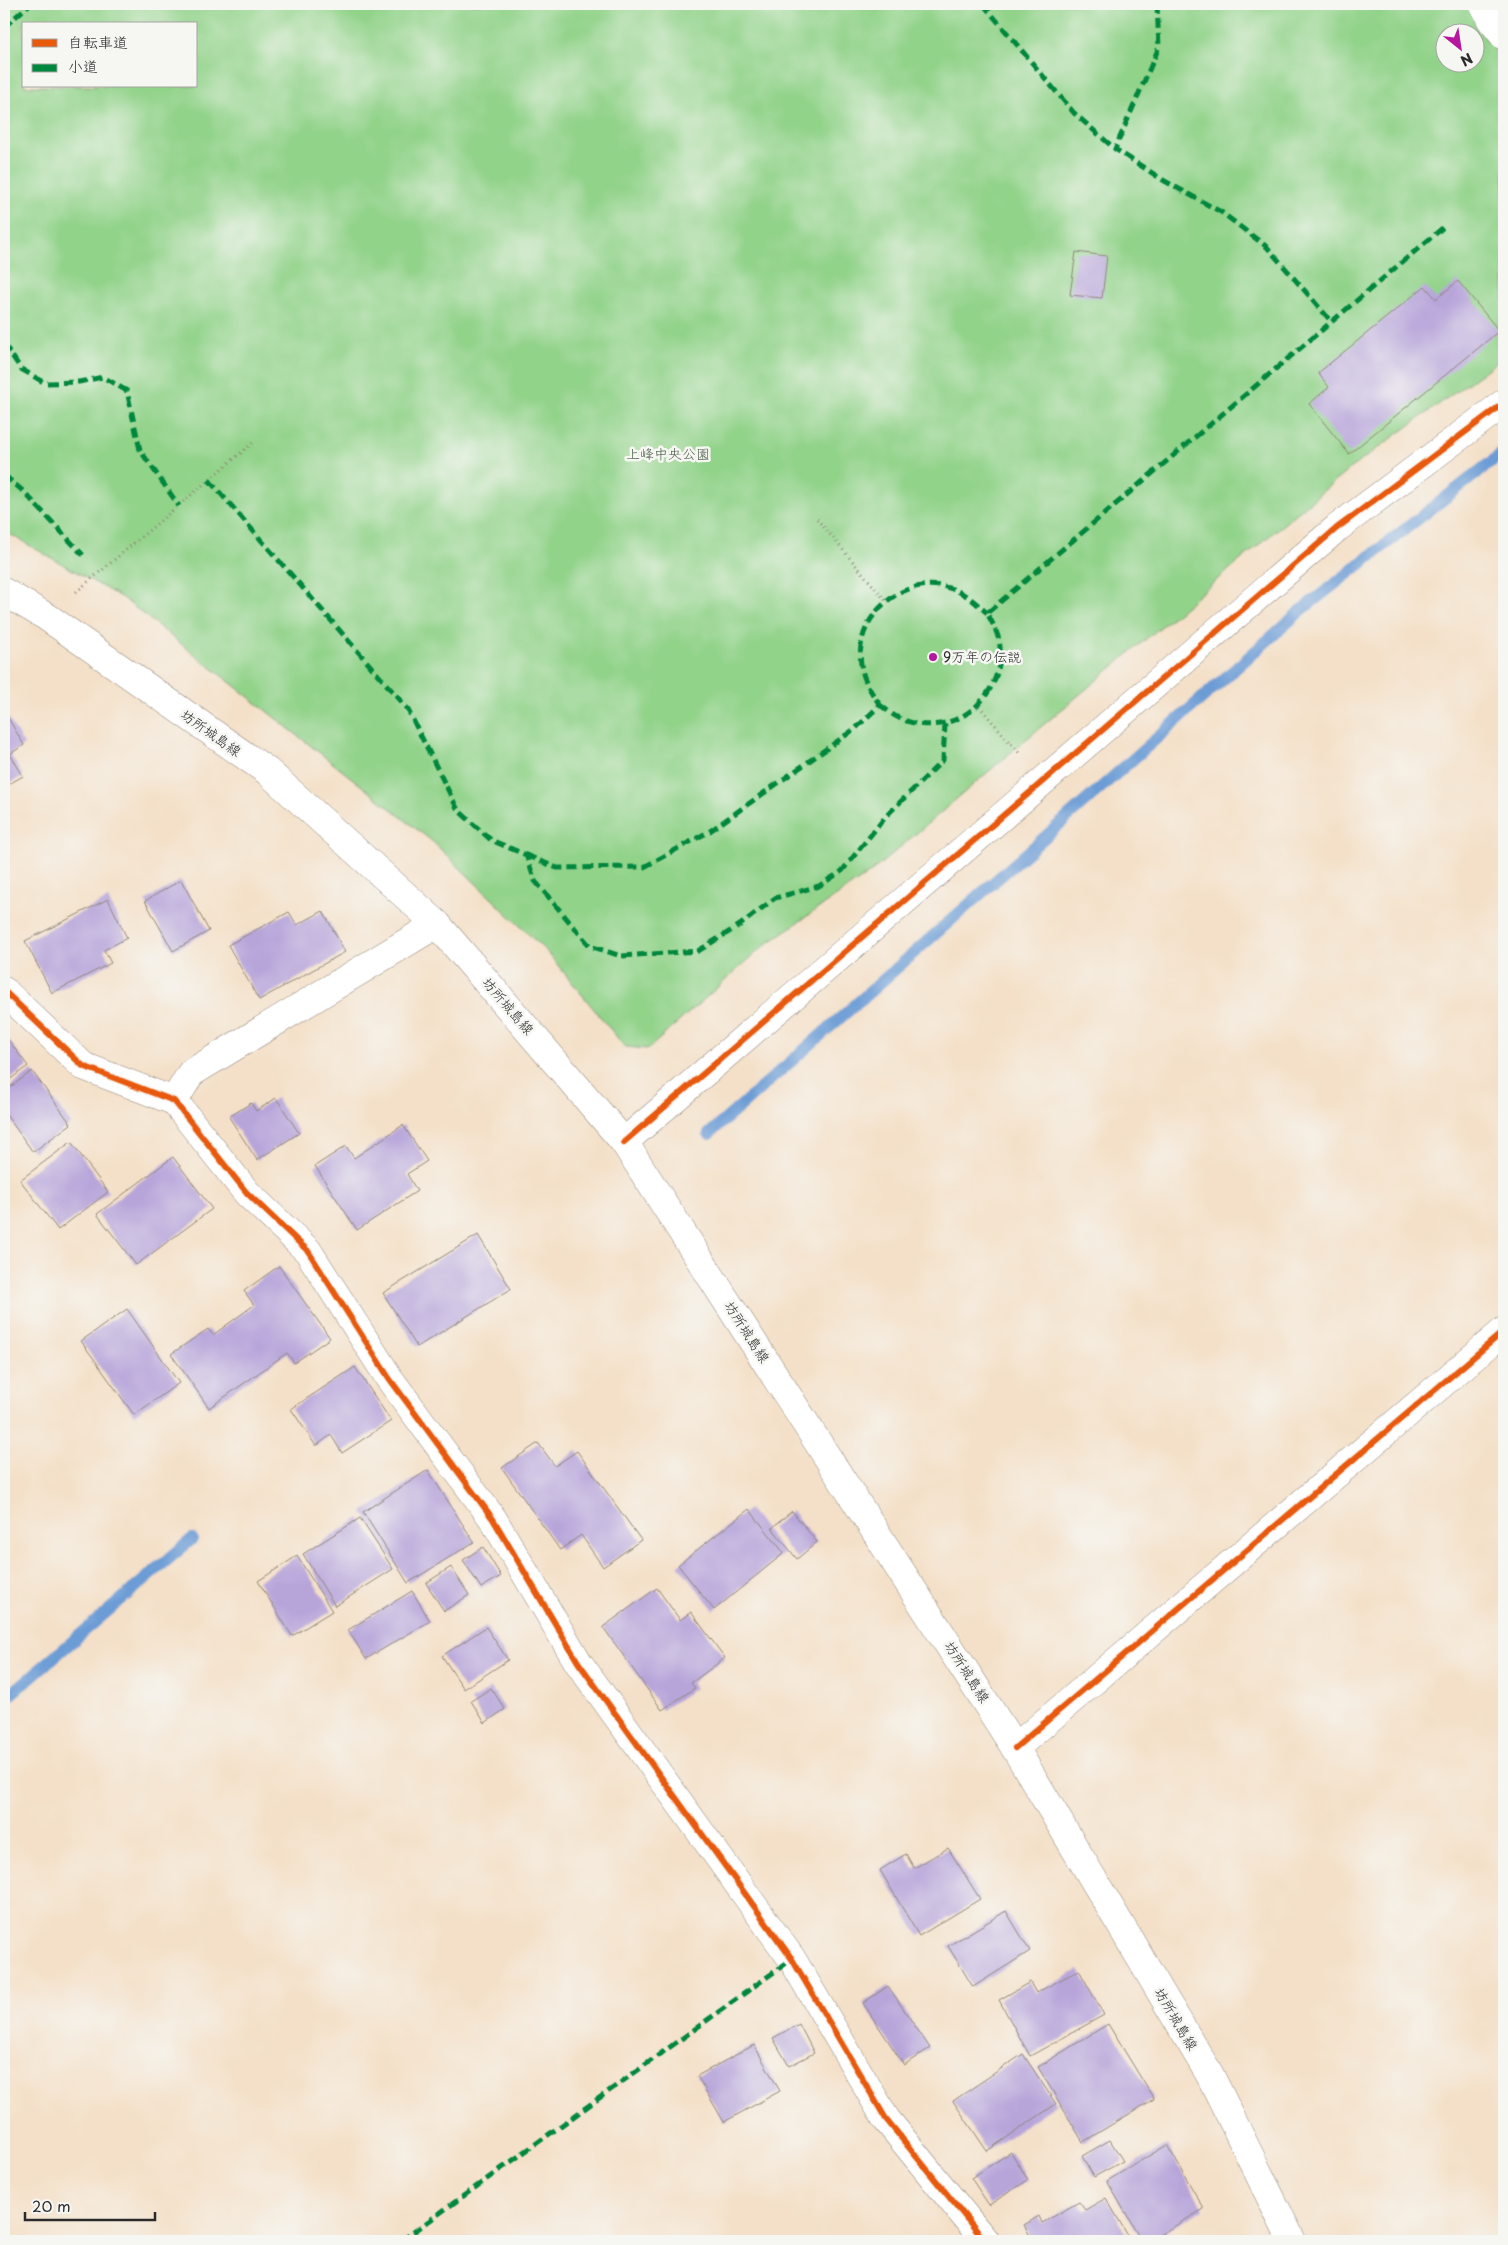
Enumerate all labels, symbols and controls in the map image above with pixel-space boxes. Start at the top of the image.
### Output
legend [22,22,198,88]
north arrow [1436,22,1486,72]
text: 自転車道 [68,30,128,53]
text: N [1457,48,1477,72]
text: 小道 [68,54,98,77]
park label: 上峰中央公園 [626,443,710,464]
place label: 9万年の伝説 [943,646,1021,667]
marker: 9万年の伝説 [927,651,939,663]
street label: 坊所城島線 [177,704,246,761]
street label: 坊所城島線 [477,972,539,1039]
street label: 坊所城島線 [720,1297,775,1367]
street label: 坊所城島線 [940,1637,995,1707]
street label: 坊所城島線 [1149,1983,1203,2054]
scale bar [25,2190,155,2222]
text: 20 m [32,2194,71,2217]

